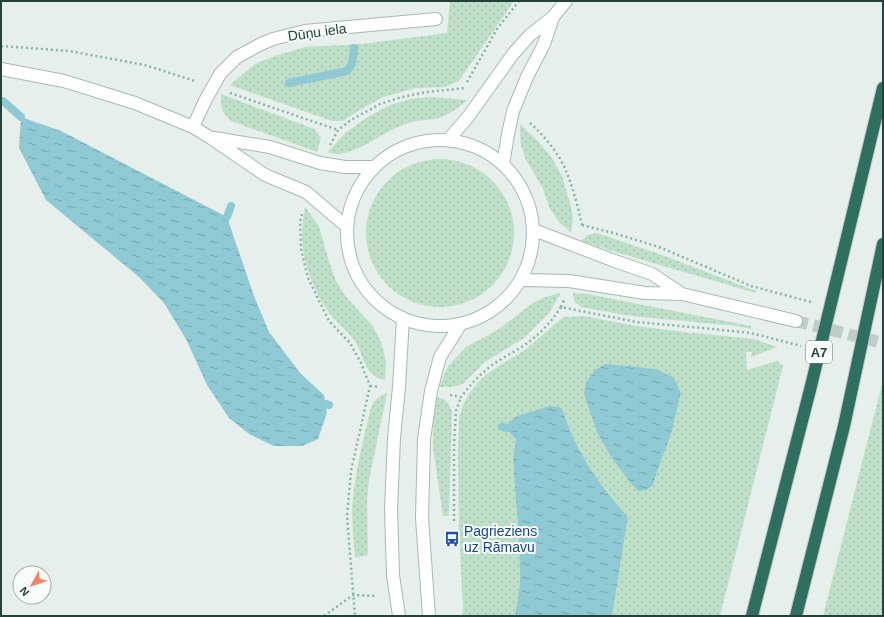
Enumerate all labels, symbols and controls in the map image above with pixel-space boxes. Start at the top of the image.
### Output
street label: Dūņu iela [287,20,348,44]
road number: A7 [806,341,832,363]
place label: Pagrieziens uz Rāmavu [464,523,537,555]
bus stop icon: Pagrieziens uz Rāmavu [443,530,461,548]
north arrow [12,565,52,605]
text: N [17,584,31,598]

